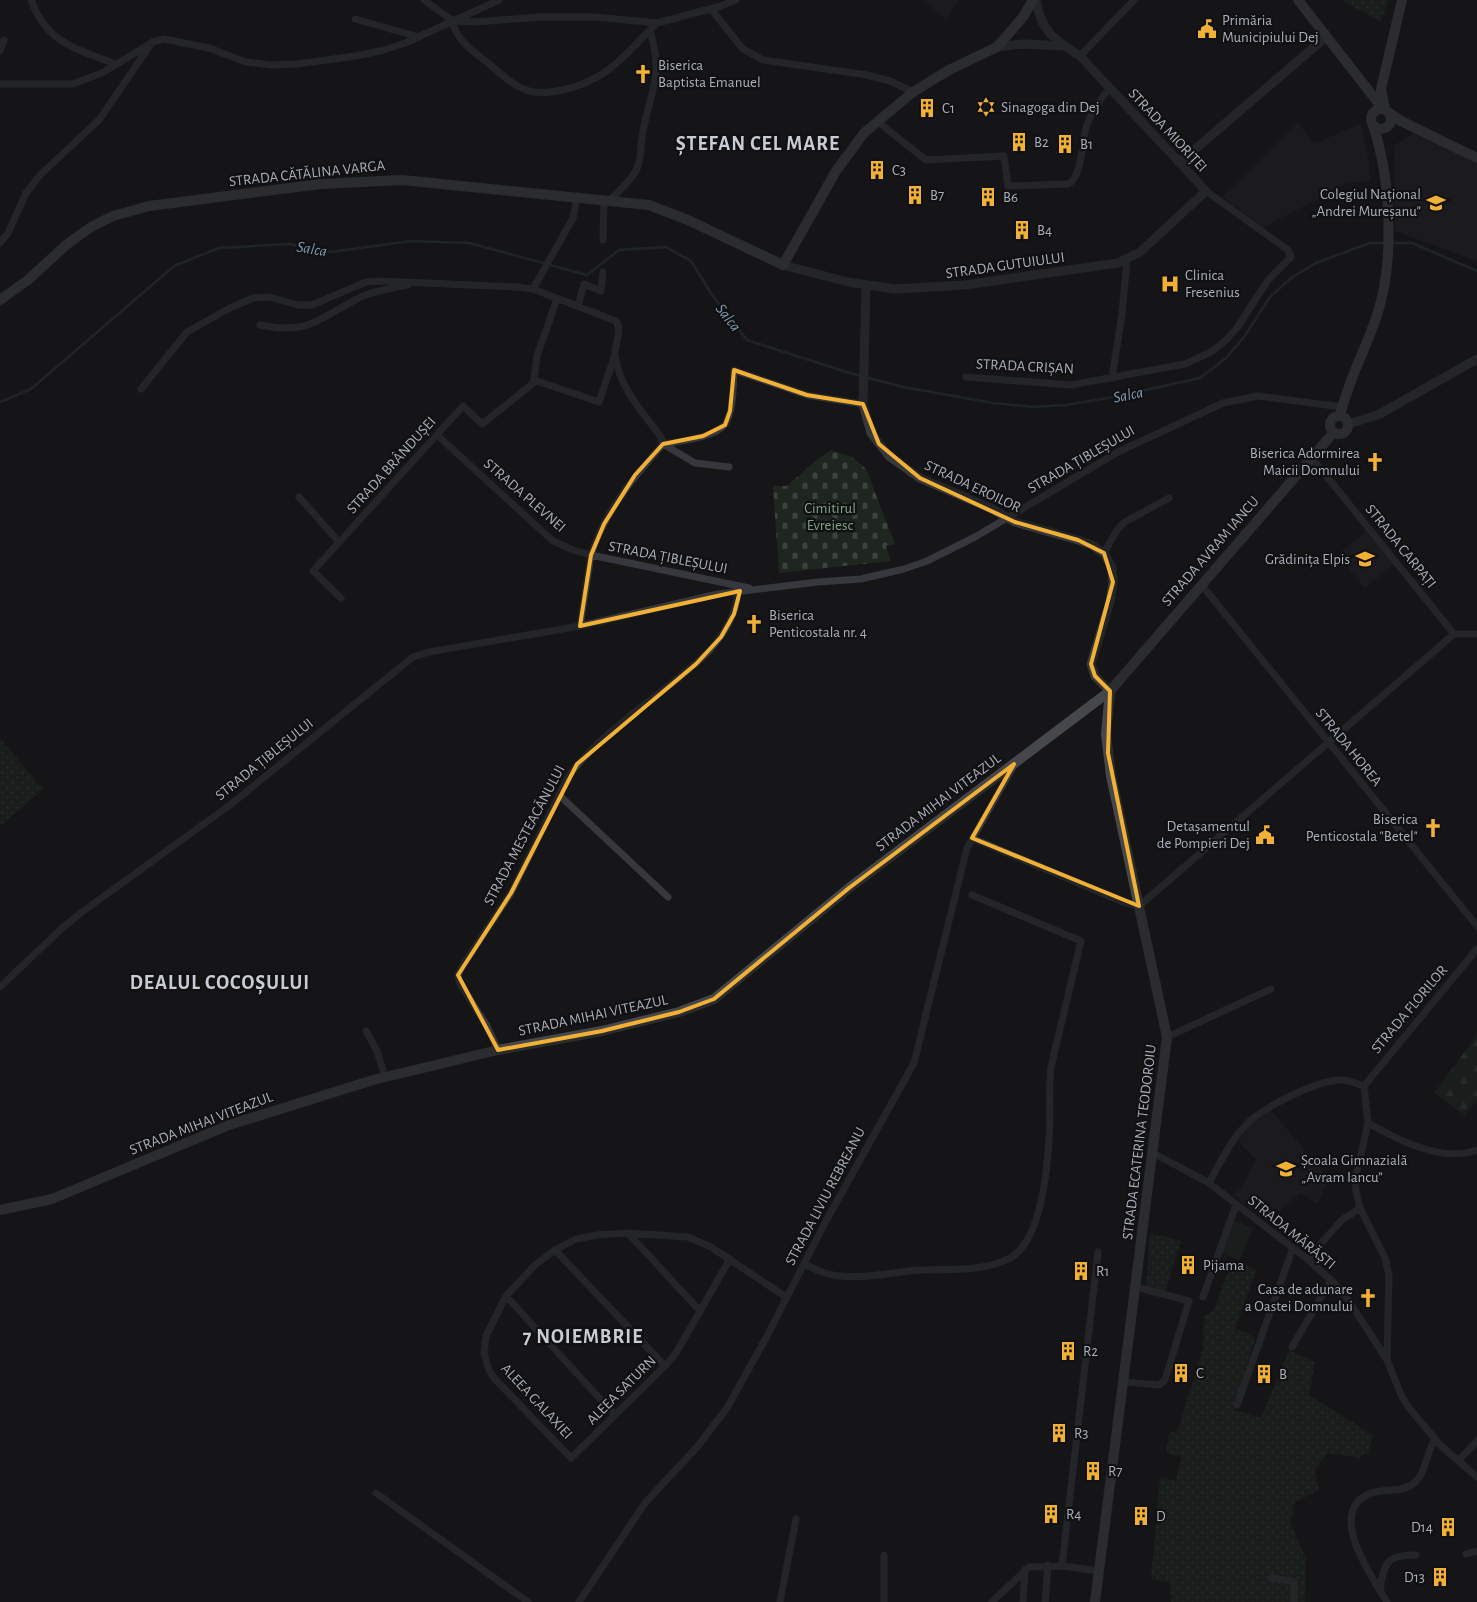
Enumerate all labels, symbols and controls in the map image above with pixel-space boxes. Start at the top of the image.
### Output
place label: Primăria Municipiului Dej [1222,13,1319,45]
public building icon: Primăria Municipiului Dej [1196,18,1218,40]
place label: Biserica Baptista Emanuel [658,58,761,90]
church icon: Biserica Baptista Emanuel [632,63,654,85]
street label: STRADA MIORIȚEI [1125,86,1210,176]
synagogue icon: Sinagoga din Dej [975,96,997,118]
building icon: C1 [916,97,938,119]
place label: Sinagoga din Dej [1001,100,1100,115]
place label: C1 [942,101,955,116]
building icon: B2 [1008,131,1030,153]
building icon: B1 [1054,133,1076,155]
district label: ȘTEFAN CEL MARE [676,134,840,156]
place label: B2 [1034,135,1049,150]
place label: B1 [1080,137,1093,152]
street label: STRADA CĂTĂLINA VARGA [228,157,386,189]
building icon: C3 [866,159,888,181]
place label: C3 [892,163,906,178]
building icon: B7 [904,184,926,206]
building icon: B6 [977,186,999,208]
place label: Colegiul Național „Andrei Mureșanu” [1311,187,1421,220]
place label: B7 [930,188,944,203]
place label: B6 [1003,190,1018,205]
school or university icon: Colegiul Național „Andrei Mureșanu” [1425,192,1447,214]
building icon: B4 [1011,219,1033,241]
place label: B4 [1037,223,1052,238]
water label: Salca [296,238,328,259]
street label: STRADA GUTUIULUI [945,250,1066,281]
place label: Clinica Fresenius [1185,268,1240,300]
hospital icon: Clinica Fresenius [1159,273,1181,295]
water label: Salca [713,301,744,334]
street label: STRADA CRIȘAN [976,356,1074,378]
water label: Salca [1112,384,1145,406]
street label: STRADA BRÂNDUȘEI [343,413,439,517]
street label: STRADA ȚIBLEȘULUI [1025,423,1138,497]
place label: Biserica Adormirea Maicii Domnului [1250,446,1360,478]
church icon: Biserica Adormirea Maicii Domnului [1364,451,1386,473]
street label: STRADA PLEVNEI [481,456,568,535]
street label: STRADA EROILOR [922,458,1023,515]
street label: STRADA AVRAM IANCU [1159,494,1262,609]
park label: Cimitirul Evreiesc [804,501,856,533]
street label: STRADA CARPAȚI [1362,502,1439,592]
street label: STRADA ȚIBLEȘULUI [607,539,729,577]
school or university icon: Grădinița Elpis [1354,548,1376,570]
place label: Grădinița Elpis [1265,552,1350,568]
place label: Biserica Penticostala nr. 4 [769,608,867,640]
church icon: Biserica Penticostala nr. 4 [743,613,765,635]
street label: STRADA HOREA [1313,705,1385,789]
street label: STRADA ȚIBLEȘULUI [213,716,317,804]
street label: STRADA MIHAI VITEAZUL [873,750,1004,854]
street label: STRADA MESTEACĂNULUI [480,762,568,908]
place label: Biserica Penticostala "Betel" [1306,812,1418,844]
church icon: Biserica Penticostala "Betel" [1422,817,1444,839]
place label: Detașamentul de Pompieri Dej [1157,819,1250,851]
public building icon: Detașamentul de Pompieri Dej [1254,824,1276,846]
street label: STRADA FLORILOR [1368,963,1450,1056]
district label: DEALUL COCOȘULUI [130,973,310,995]
street label: STRADA MIHAI VITEAZUL [517,992,670,1039]
street label: STRADA ECATERINA TEODOROIU [1120,1043,1159,1241]
street label: STRADA MIHAI VITEAZUL [127,1089,276,1158]
street label: STRADA LIVIU REBREANU [783,1125,868,1268]
place label: Școala Gimnazială „Avram Iancu” [1301,1153,1408,1185]
school or university icon: Școala Gimnazială „Avram Iancu” [1275,1158,1297,1180]
street label: STRADA MĂRĂȘTI [1245,1192,1339,1273]
building icon: Pijama [1177,1254,1199,1276]
place label: Pijama [1203,1258,1244,1273]
building icon: R1 [1070,1260,1092,1282]
place label: R1 [1096,1264,1110,1279]
place label: Casa de adunare a Oastei Domnului [1245,1282,1353,1314]
church icon: Casa de adunare a Oastei Domnului [1357,1287,1379,1309]
district label: 7 NOIEMBRIE [523,1327,643,1347]
building icon: R2 [1057,1340,1079,1362]
place label: R2 [1083,1344,1098,1359]
street label: ALEEA SATURN [584,1353,659,1428]
street label: ALEEA GALAXIEI [498,1361,575,1442]
building icon: C [1170,1362,1192,1384]
building icon: B [1253,1363,1275,1385]
place label: C [1196,1366,1204,1381]
place label: B [1279,1367,1287,1382]
building icon: R3 [1048,1422,1070,1444]
place label: R3 [1074,1426,1089,1441]
building icon: R7 [1082,1460,1104,1482]
place label: R7 [1108,1464,1123,1479]
building icon: R4 [1040,1503,1062,1525]
building icon: D [1130,1505,1152,1527]
place label: R4 [1066,1507,1082,1522]
place label: D [1156,1509,1166,1524]
building icon: D14 [1437,1516,1459,1538]
place label: D14 [1411,1520,1433,1535]
building icon: D13 [1429,1566,1451,1588]
place label: D13 [1404,1570,1425,1585]

